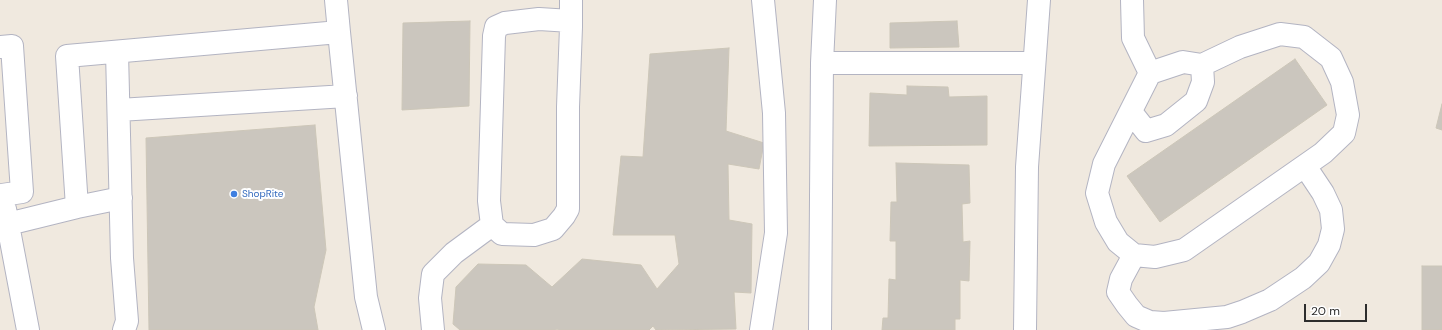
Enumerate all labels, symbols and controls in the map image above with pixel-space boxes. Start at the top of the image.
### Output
place label: ShopRite [242,188,284,200]
marker: ShopRite [229,189,239,199]
scale bar [1306,296,1369,322]
text: 20 m [1311,303,1340,319]

